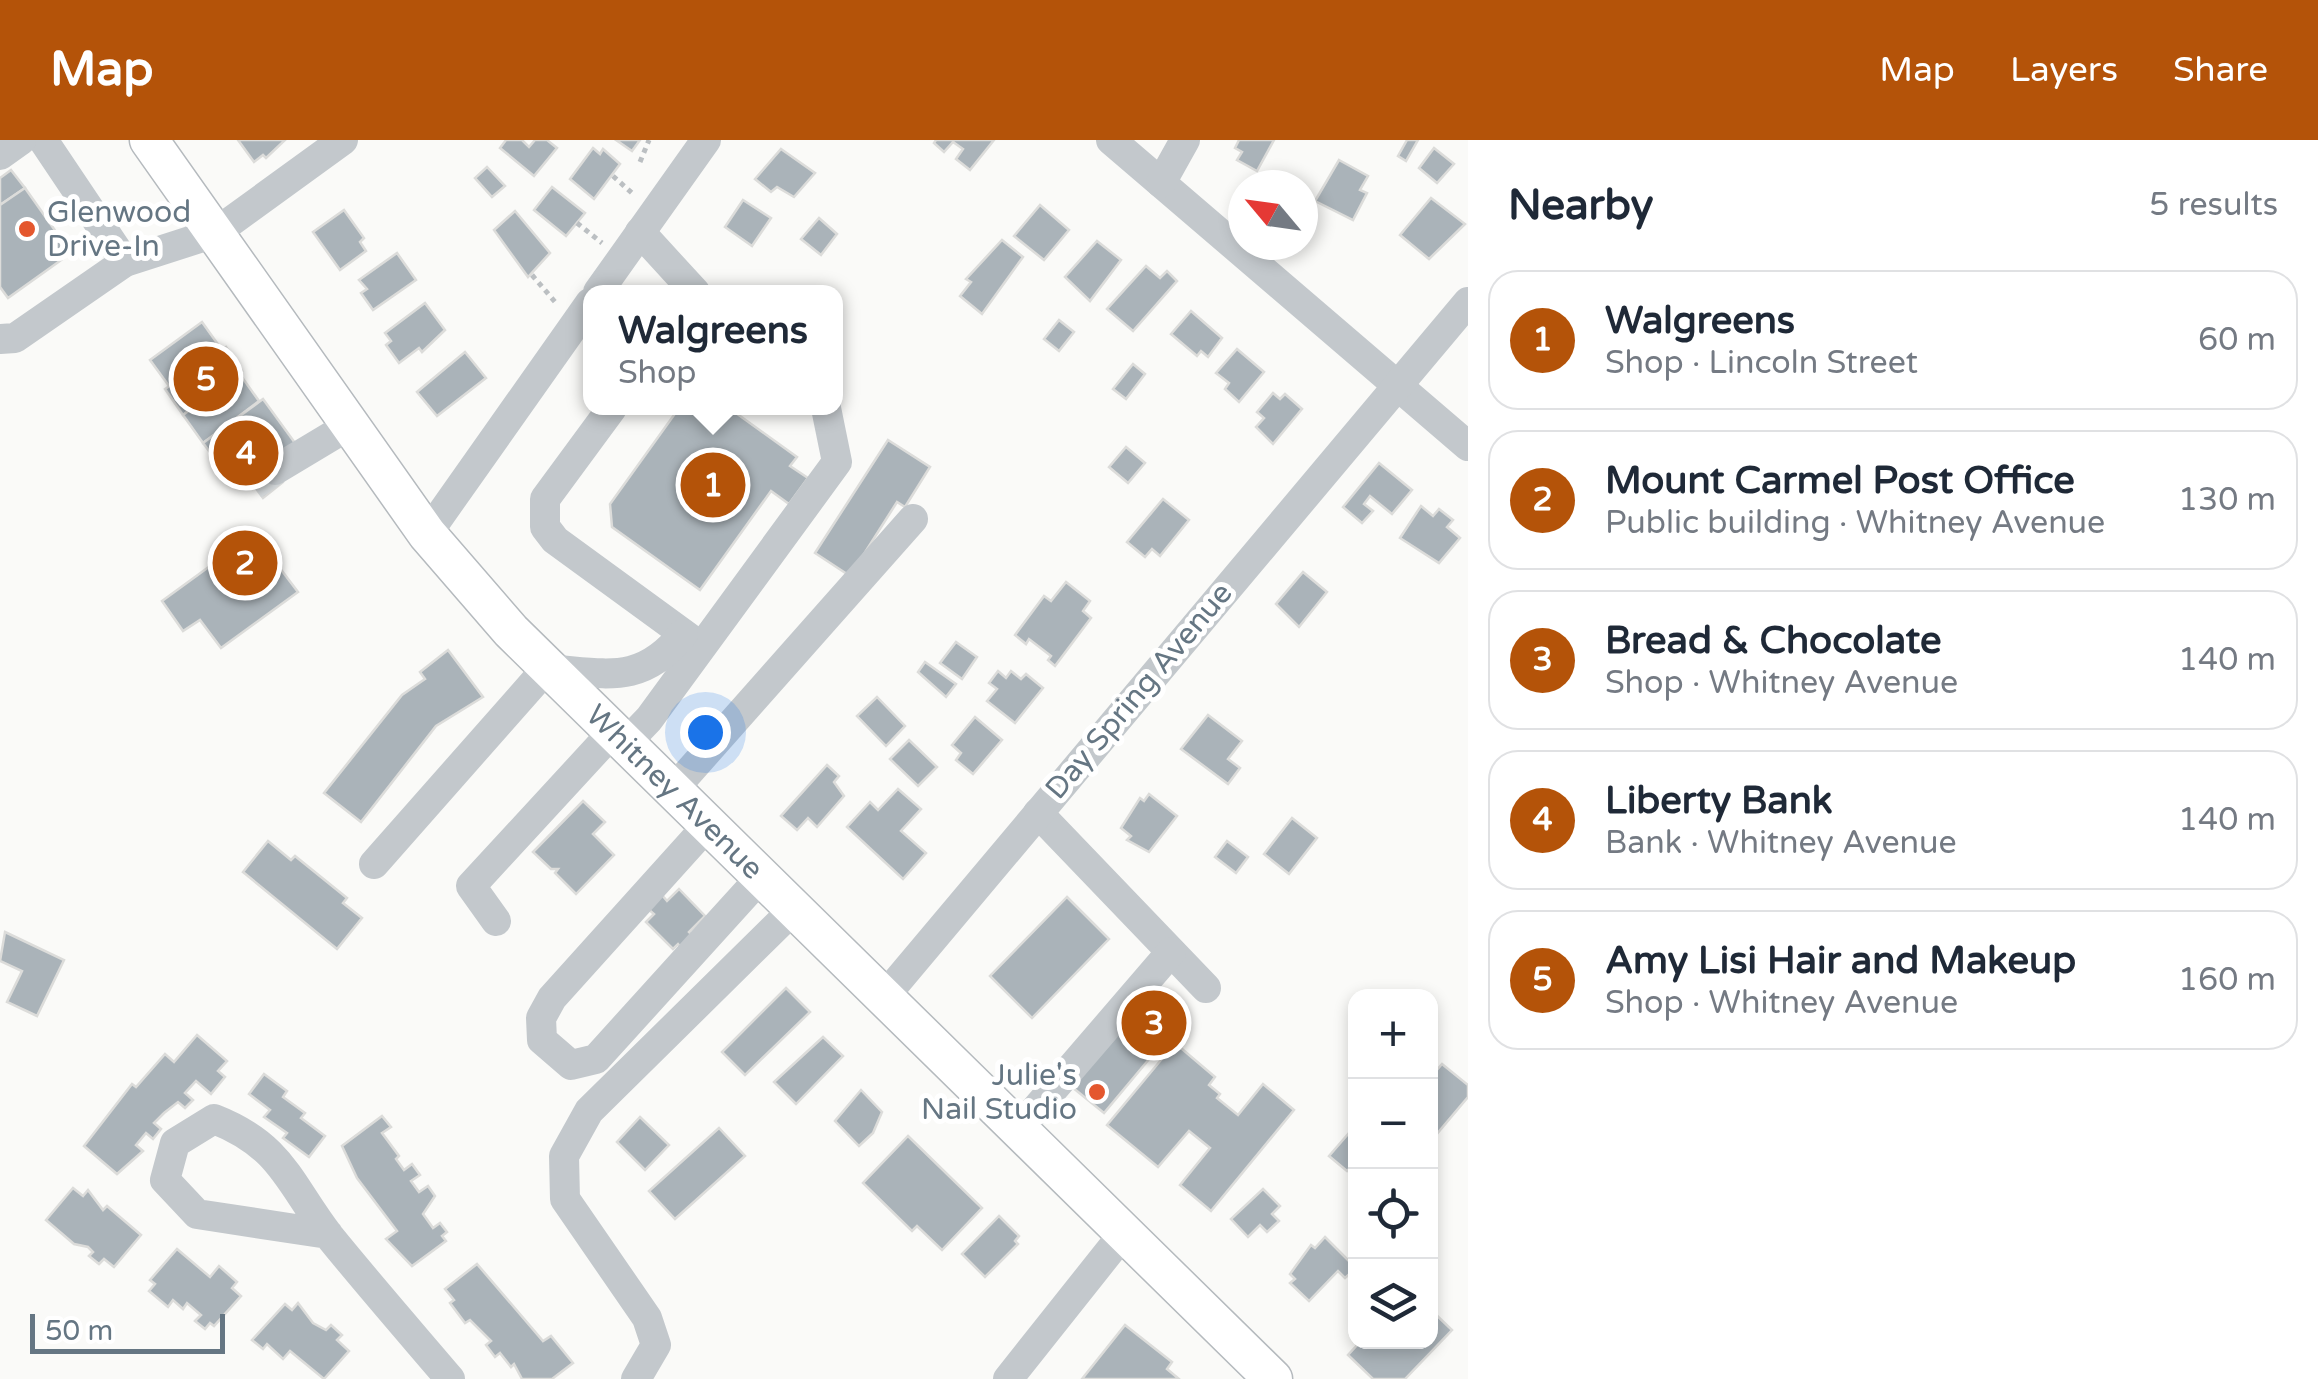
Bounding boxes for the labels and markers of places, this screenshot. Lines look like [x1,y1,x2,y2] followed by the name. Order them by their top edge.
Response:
[47,194,191,265] place label: Glenwood Drive-In
[16,218,38,240] marker: Glenwood Drive-In
[174,342,238,416] pin: 5
[214,416,278,490] pin: 4
[680,448,746,522] pin: 1
[212,526,278,600] pin: 2
[1122,986,1186,1060] pin: 3
[921,1057,1077,1128] place label: Julie's Nail Studio
[1086,1081,1108,1103] marker: Julie's Nail Studio

